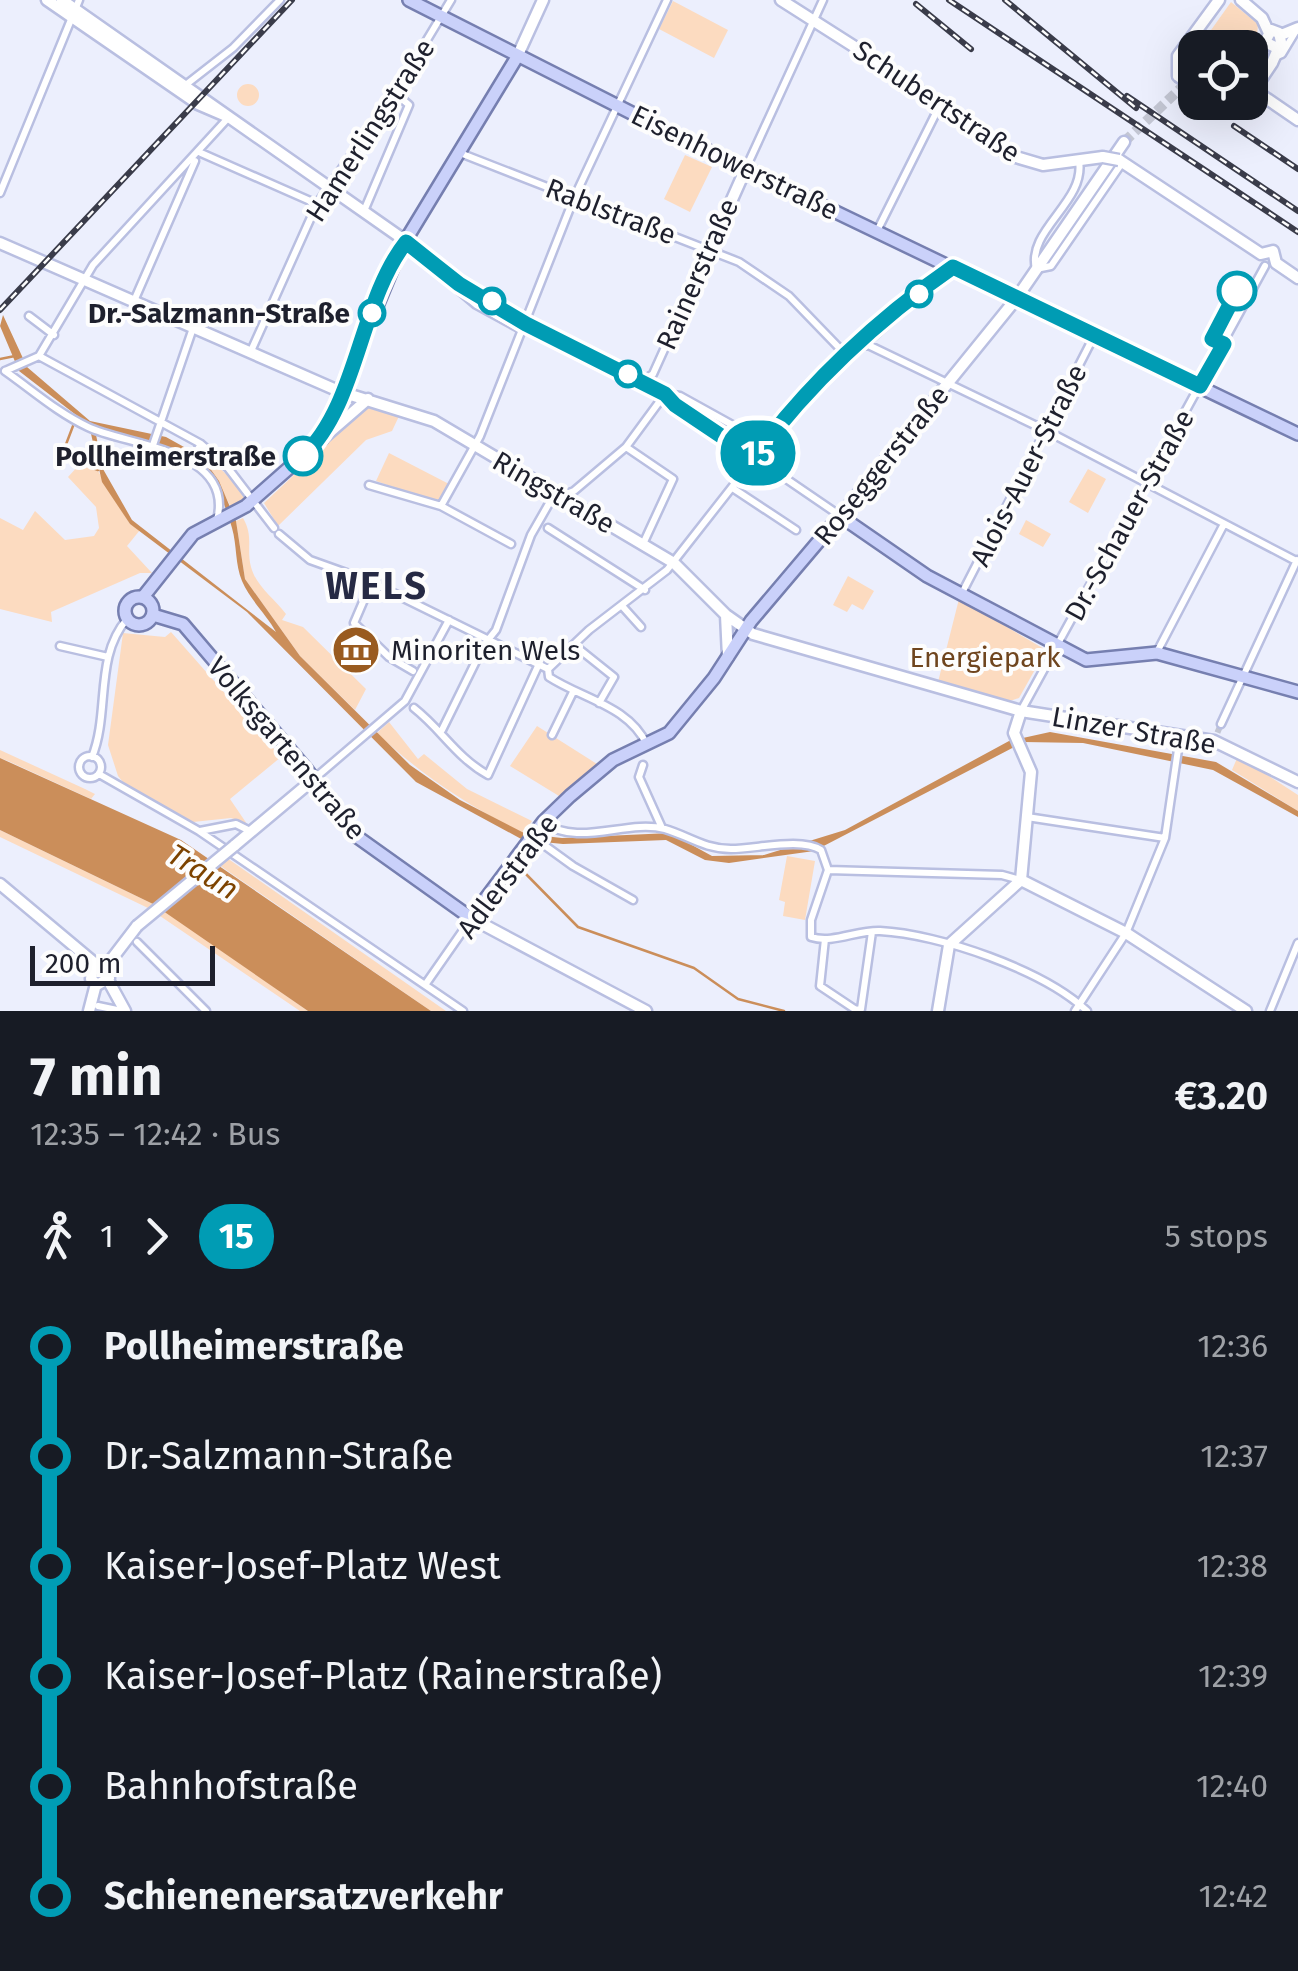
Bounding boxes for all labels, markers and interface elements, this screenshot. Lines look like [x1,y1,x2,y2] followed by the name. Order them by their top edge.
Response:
[1178,30,1268,120] map controls
[1178,30,1268,120] button: locate
[299,33,442,228] street label: Hamerlingstraße
[847,33,1026,169] street label: Schubertstraße
[626,98,844,227] street label: Eisenhowerstraße
[541,172,681,251] street label: Rablstraße
[649,194,745,355] street label: Rainerstraße
[1218,272,1256,310] unlabelled marker
[906,281,932,307] unlabelled marker
[479,288,505,314] unlabelled marker
[88,297,350,330] place label: Dr.-Salzmann-Straße
[359,300,385,326] marker: Dr.-Salzmann-Straße
[963,359,1094,572] street label: Alois-Auer-Straße
[615,361,641,387] unlabelled marker
[807,379,956,552] street label: Roseggerstraße
[1058,404,1201,627] street label: Dr.-Schauer-Straße
[713,420,803,486] line badge: 15
[740,432,776,474] text: 15
[284,437,322,475] marker: Pollheimerstraße
[55,440,276,473] place label: Pollheimerstraße
[487,444,621,541] street label: Ringstraße
[326,563,428,609] district label: WELS
[330,624,382,676] museum icon: Minoriten Wels
[391,634,580,667] place label: Minoriten Wels
[909,641,1061,674] park label: Energiepark
[201,650,373,846] street label: Volksgartenstraße
[1049,700,1219,761] street label: Linzer Straße
[450,808,565,945] street label: Adlerstraße
[161,836,245,908] water label: Traun
[30,941,215,986] scale bar
[45,947,122,980] text: 200 m
[30,1044,163,1110] text: 7 min
[1175,1073,1268,1119] text: €3.20
[30,1115,280,1153] text: 12:35 – 12:42 · Bus
[30,1209,85,1264] icon: walk
[129,1209,184,1264] icon: forward
[219,1215,254,1257] text: 15
[100,1217,114,1255] text: 1
[1165,1217,1268,1255] text: 5 stops
[104,1323,404,1369] text: Pollheimerstraße
[1197,1327,1268,1365] text: 12:36
[104,1433,454,1479] text: Dr.-Salzmann-Straße
[1200,1437,1268,1475] text: 12:37
[104,1543,501,1589] text: Kaiser-Josef-Platz West
[1197,1547,1268,1585] text: 12:38
[104,1653,662,1699] text: Kaiser-Josef-Platz (Rainerstraße)
[1198,1657,1268,1695] text: 12:39
[104,1763,358,1809] text: Bahnhofstraße
[1196,1767,1268,1805] text: 12:40
[104,1873,503,1919] text: Schienenersatzverkehr
[1199,1877,1268,1915] text: 12:42

